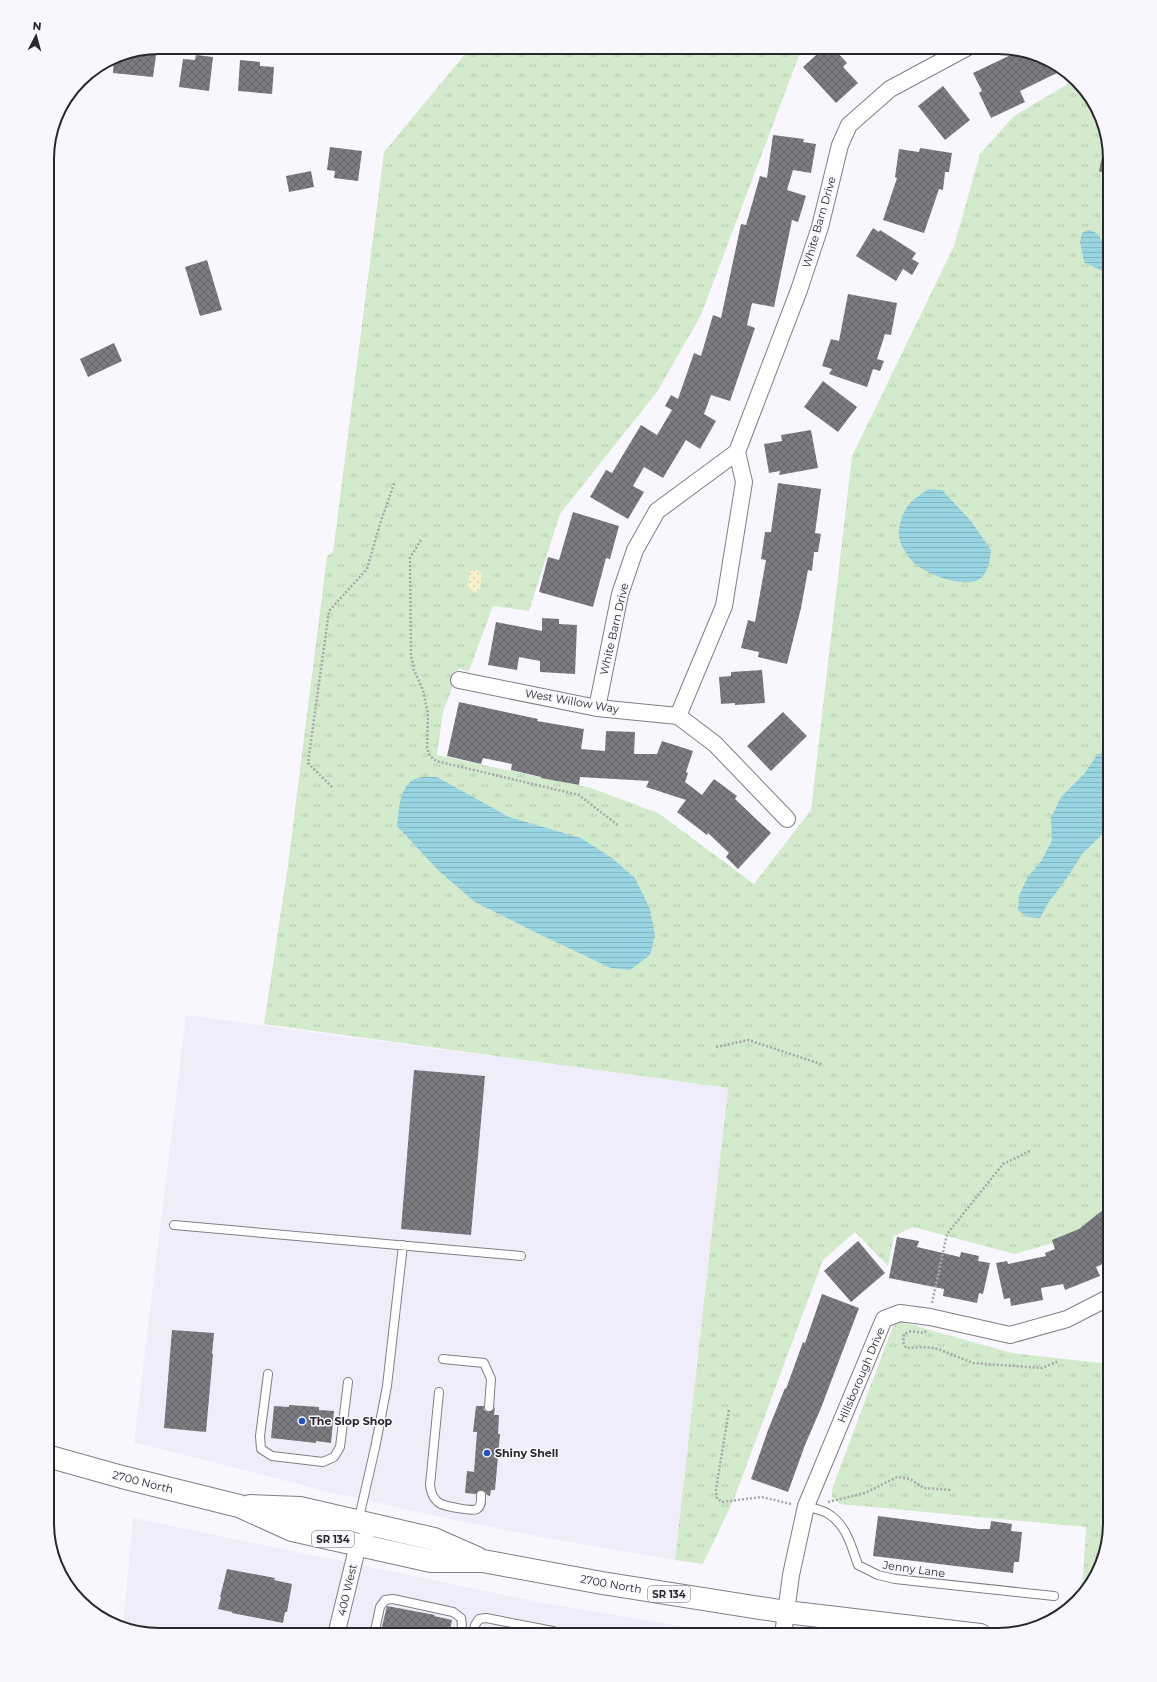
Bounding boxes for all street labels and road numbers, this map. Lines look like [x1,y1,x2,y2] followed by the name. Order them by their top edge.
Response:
[799,174,839,269] street label: White Barn Drive
[597,581,632,677] street label: White Barn Drive
[524,686,620,716] street label: West Willow Way
[834,1325,888,1425] street label: Hillsborough Drive
[111,1468,175,1496] street label: 2700 North
[312,1531,354,1547] road number: SR 134
[881,1558,946,1580] street label: Jenny Lane
[334,1562,360,1617] street label: 400 West
[579,1572,643,1596] street label: 2700 North
[648,1586,690,1602] road number: SR 134

